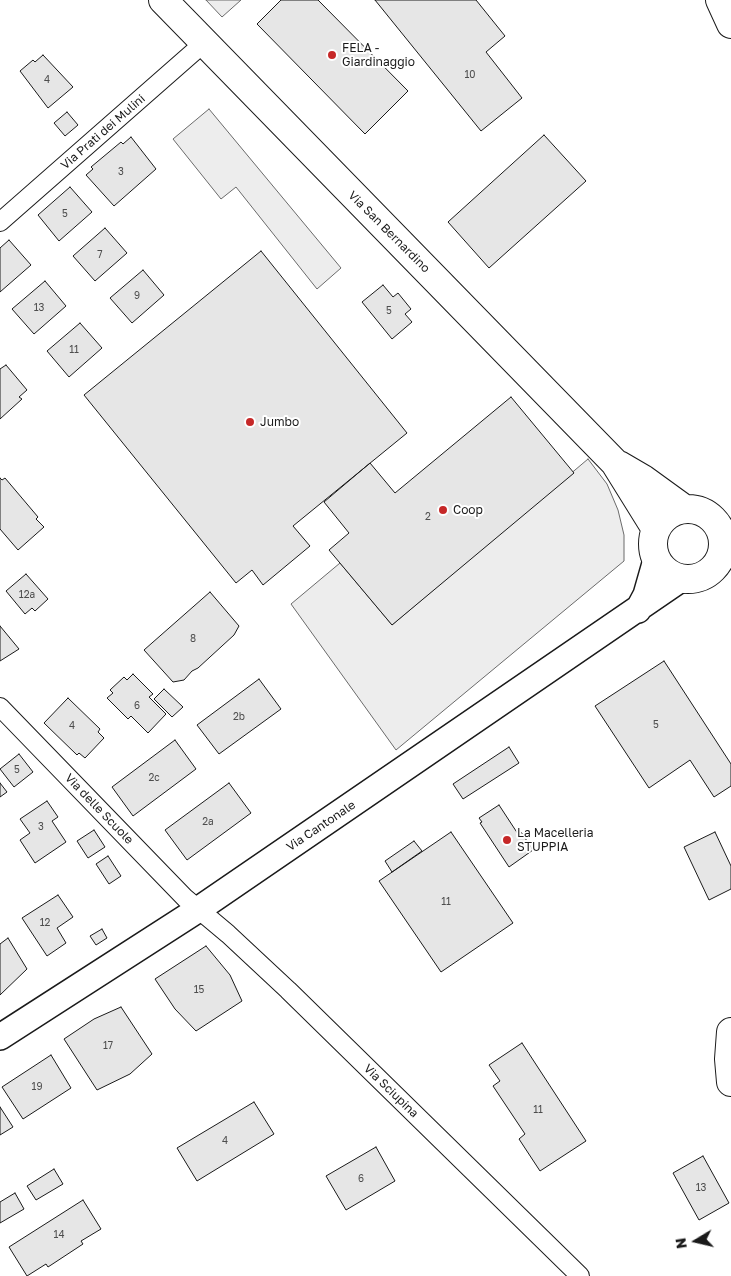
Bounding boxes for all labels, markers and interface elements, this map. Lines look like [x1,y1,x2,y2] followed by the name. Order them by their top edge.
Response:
[342,41,415,69] place label: FELA - Giardinaggio
[326,49,338,61] marker: FELA - Giardinaggio
[464,69,476,81] house number: 10
[44,74,50,86] house number: 4
[58,91,148,173] street label: Via Prati dei Mulini
[118,166,124,178] house number: 3
[345,188,433,276] street label: Via San Bernardino
[62,208,68,220] house number: 5
[97,249,103,261] house number: 7
[134,290,140,302] house number: 9
[34,302,44,314] house number: 13
[386,305,392,317] house number: 5
[69,344,79,356] house number: 11
[260,415,299,429] place label: Jumbo
[244,416,256,428] marker: Jumbo
[453,503,483,517] place label: Coop
[437,504,449,516] marker: Coop
[425,511,431,523] house number: 2
[19,589,35,601] house number: 12a
[190,633,196,645] house number: 8
[134,700,140,712] house number: 6
[233,711,245,723] house number: 2b
[653,719,659,731] house number: 5
[69,720,75,732] house number: 4
[14,764,20,776] house number: 5
[62,771,136,847] street label: Via delle Scuole
[148,772,160,784] house number: 2c
[284,798,358,854] street label: Via Cantonale
[202,816,214,828] house number: 2a
[38,821,44,833] house number: 3
[517,826,594,854] place label: La Macelleria STUPPIA
[501,834,513,846] marker: La Macelleria STUPPIA
[441,896,451,908] house number: 11
[40,917,50,929] house number: 12
[194,984,204,996] house number: 15
[103,1040,113,1052] house number: 17
[361,1061,421,1121] street label: Via Sciupina
[32,1081,42,1093] house number: 19
[533,1104,543,1116] house number: 11
[222,1135,228,1147] house number: 4
[358,1173,364,1185] house number: 6
[696,1182,706,1194] house number: 13
[671,1216,721,1266] north arrow
[54,1229,64,1241] house number: 14
[671,1237,690,1250] text: N

